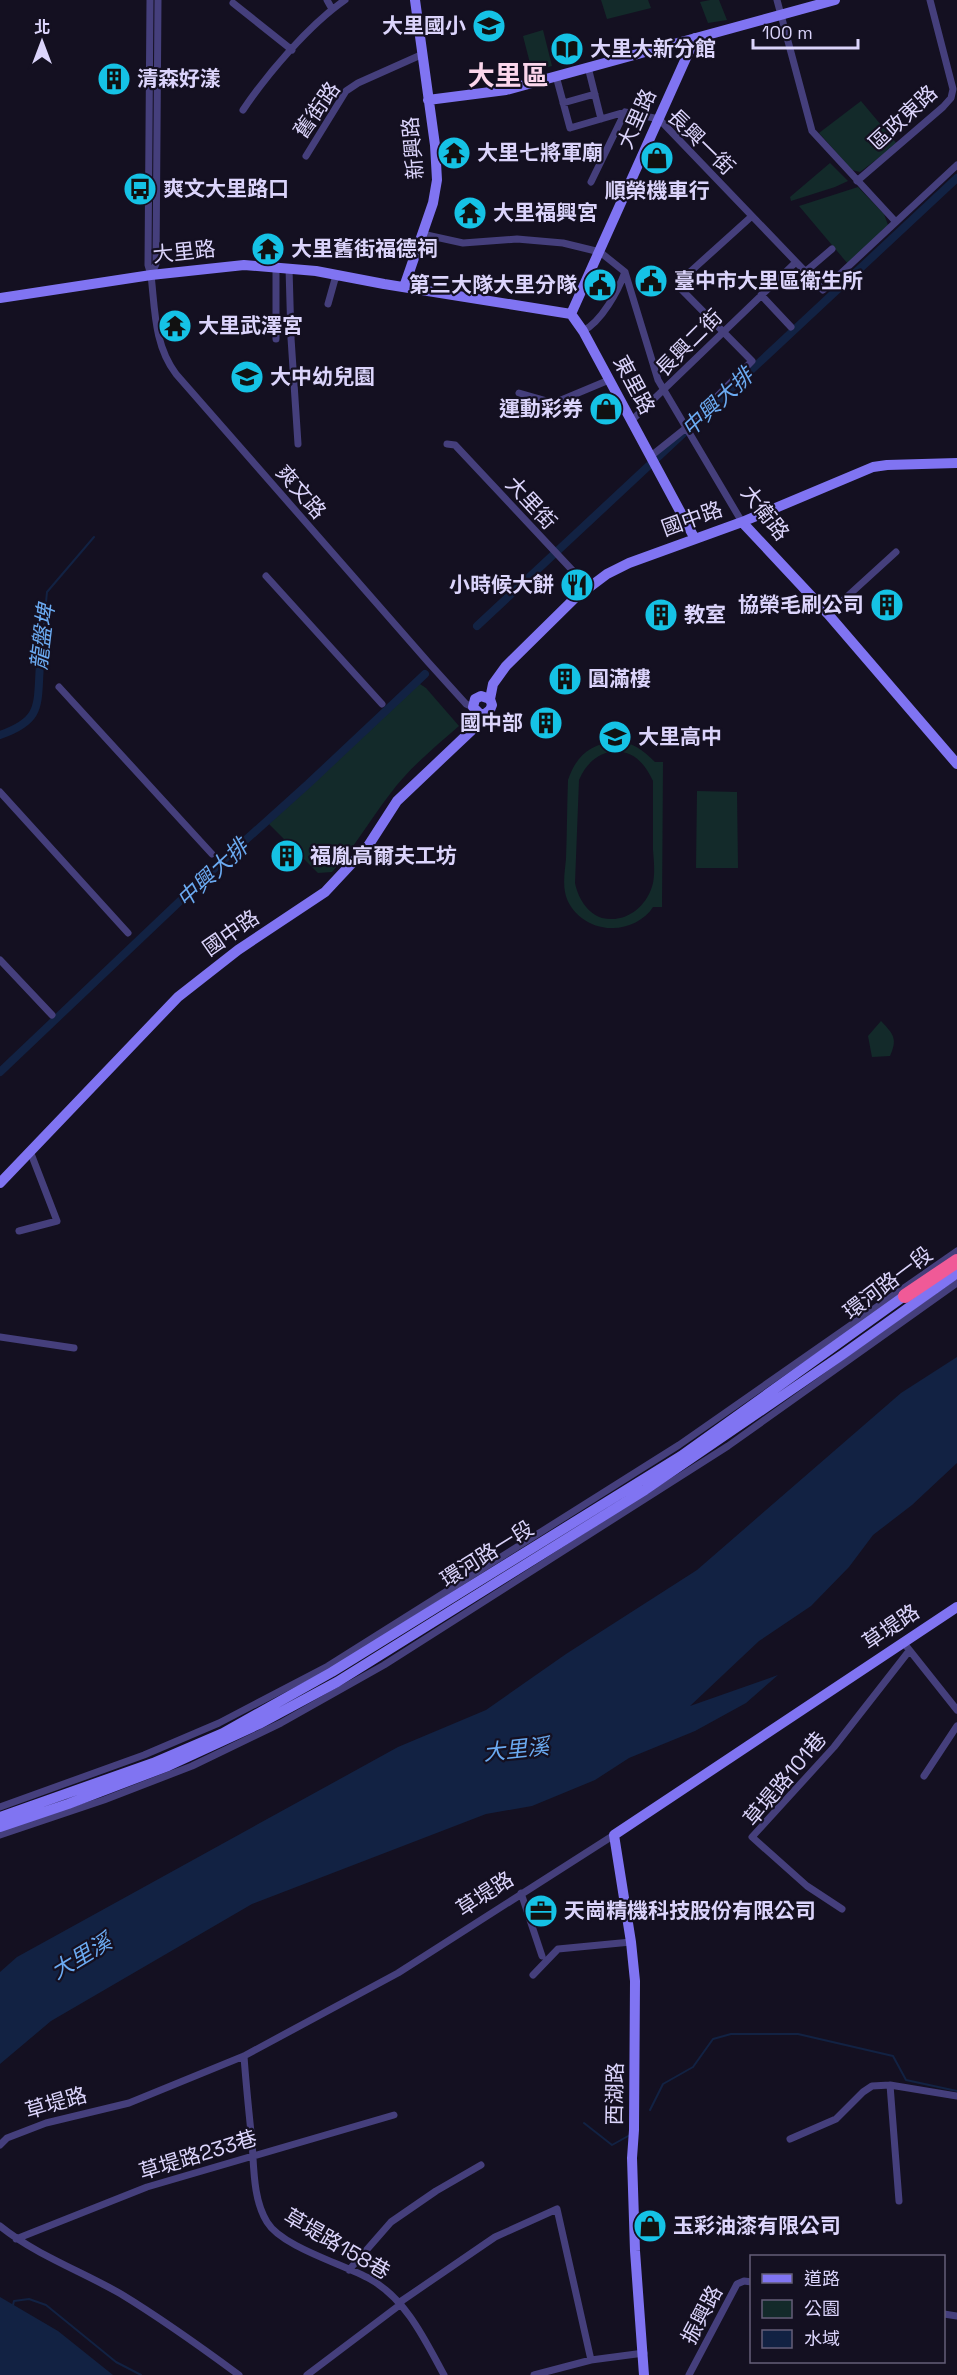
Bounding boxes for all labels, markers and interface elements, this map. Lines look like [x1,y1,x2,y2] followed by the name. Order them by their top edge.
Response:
[471,8,507,44] school or university icon: 大里國小
[12,12,72,72] north arrow
[382,12,466,39] place label: 大里國小
[753,12,858,50] scale bar
[34,17,50,38] text: 北
[762,21,813,44] text: 100 m
[549,31,585,67] library icon: 大里大新分館
[590,35,716,62] place label: 大里大新分館
[468,58,549,93] district label: 大里區
[96,61,132,97] building icon: 清森好漾
[137,65,221,92] place label: 清森好漾
[287,76,346,143] street label: 舊街路
[863,79,943,156] street label: 區政東路
[611,85,662,153] street label: 大里路
[662,103,741,181] street label: 長興一街
[396,115,429,181] street label: 新興路
[436,135,472,171] temple icon: 大里七將軍廟
[477,139,603,166] place label: 大里七將軍廟
[639,140,675,176] shop icon: 順榮機車行
[122,171,158,207] bus stop icon: 爽文大里路口
[163,175,289,202] place label: 爽文大里路口
[605,177,710,204] place label: 順榮機車行
[452,195,488,231] temple icon: 大里福興宮
[493,199,598,226] place label: 大里福興宮
[250,231,286,267] temple icon: 大里舊街福德祠
[151,235,217,268] street label: 大里路
[291,235,438,262] place label: 大里舊街福德祠
[633,263,669,299] public building icon: 臺中市大里區衛生所
[582,267,618,303] public building icon: 第三大隊大里分隊
[674,267,863,294] place label: 臺中市大里區衛生所
[409,271,578,298] place label: 第三大隊大里分隊
[649,303,728,382] street label: 長興二街
[157,308,193,344] temple icon: 大里武澤宮
[198,312,303,339] place label: 大里武澤宮
[608,351,661,419] street label: 東里路
[229,359,265,395] school or university icon: 大中幼兒園
[675,360,761,442] water label: 中興大排
[270,363,375,390] place label: 大中幼兒園
[588,391,624,427] shop icon: 運動彩券
[499,395,583,422] place label: 運動彩券
[271,459,332,524] street label: 爽文路
[500,470,563,535] street label: 大里街
[735,480,795,546] street label: 大衛路
[658,495,726,542] street label: 國中路
[559,567,595,603] restaurant icon: 小時候大餅
[449,571,554,598] place label: 小時候大餅
[869,587,905,623] building icon: 協榮毛刷公司
[738,591,864,618] place label: 協榮毛刷公司
[643,597,679,633] building icon: 教室
[24,600,60,671] water label: 龍盤埤
[684,601,726,628] place label: 教室
[547,661,583,697] building icon: 圓滿樓
[588,665,651,692] place label: 圓滿樓
[528,705,564,741] building icon: 國中部
[460,709,523,736] place label: 國中部
[597,719,633,755] school or university icon: 大里高中
[638,723,722,750] place label: 大里高中
[170,831,256,913] water label: 中興大排
[269,838,305,874] building icon: 福胤高爾夫工坊
[310,842,457,869] place label: 福胤高爾夫工坊
[197,903,264,962] street label: 國中路
[838,1240,938,1325] street label: 環河路一段
[435,1514,538,1593] street label: 環河路一段
[857,1598,924,1655] street label: 草堤路
[737,1726,832,1831] street label: 草堤路101巷
[482,1731,553,1766] water label: 大里溪
[451,1865,518,1922] street label: 草堤路
[523,1893,559,1929] office icon: 天崗精機科技股份有限公司
[564,1897,816,1924] place label: 天崗精機科技股份有限公司
[45,1925,119,1985] water label: 大里溪
[600,2062,629,2126] street label: 西湖路
[22,2081,90,2124] street label: 草堤路
[136,2124,260,2185] street label: 草堤路233巷
[279,2202,395,2285] street label: 草堤路158巷
[632,2208,668,2244] shop icon: 玉彩油漆有限公司
[673,2212,841,2239] place label: 玉彩油漆有限公司
[750,2255,945,2363] legend
[804,2267,840,2290] text: 道路
[675,2281,728,2349] street label: 振興路
[804,2297,840,2320] text: 公園
[804,2327,840,2350] text: 水域

